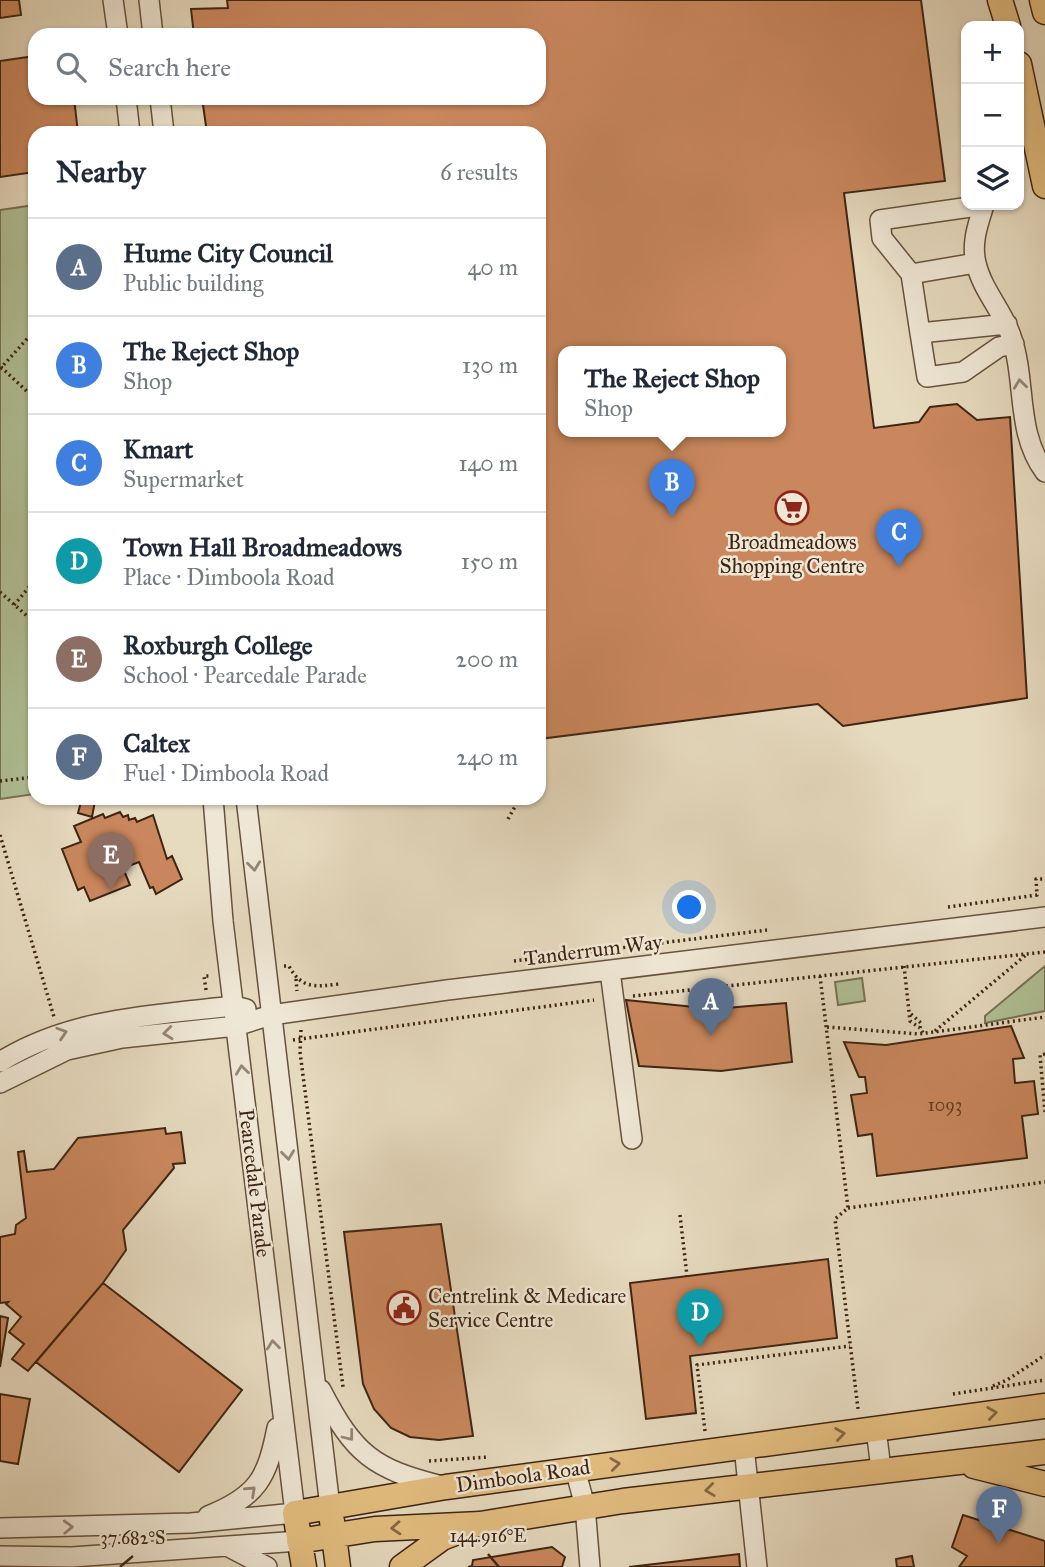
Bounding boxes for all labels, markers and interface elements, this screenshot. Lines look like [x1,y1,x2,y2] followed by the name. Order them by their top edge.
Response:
[961,21,1024,210] map controls
[961,21,1024,84] button: +
[28,28,546,105] search box
[52,48,90,86] icon: search
[108,51,231,83] text: Search here
[961,84,1024,147] button: −
[961,147,1024,210] button: layers
[56,154,146,190] text: Nearby
[440,158,518,186] text: 6 results
[123,237,333,269] text: Hume City Council
[71,253,87,281] text: A
[468,253,518,281] text: 40 m
[123,269,263,297] text: Public building
[123,335,299,367] text: The Reject Shop
[558,346,786,437] popup
[71,351,87,379] text: B
[462,351,518,379] text: 130 m
[584,362,760,394] text: The Reject Shop
[123,367,172,395] text: Shop
[1013,378,1028,389] one-way arrow
[584,394,633,422] text: Shop
[123,433,193,465] text: Kmart
[71,449,87,477] text: C
[458,449,518,477] text: 140 m
[649,459,695,517] pin: B
[123,465,244,493] text: Supermarket
[773,489,811,527] supermarket icon: Broadmeadows Shopping Centre
[876,509,922,567] pin: C
[719,529,865,579] place label: Broadmeadows Shopping Centre
[123,531,402,563] text: Town Hall Broadmeadows
[70,547,88,575] text: D
[461,547,518,575] text: 150 m
[123,563,335,591] text: Place · Dimboola Road
[123,629,313,661] text: Roxburgh College
[71,645,87,673] text: E
[456,645,518,673] text: 200 m
[123,661,367,689] text: School · Pearcedale Parade
[123,727,190,759] text: Caltex
[71,743,87,771] text: F
[456,743,518,771] text: 240 m
[123,759,329,787] text: Fuel · Dimboola Road
[88,832,134,890] pin: E
[246,860,261,872] one-way arrow
[672,890,706,924] your location
[522,928,665,971] street label: Tanderrum Way
[688,978,734,1036] pin: A
[163,1025,174,1040] one-way arrow
[55,1027,67,1041] one-way arrow
[234,1064,249,1076] one-way arrow
[928,1094,962,1116] house number: 1093
[233,1107,277,1259] street label: Pearcedale Parade
[280,1149,295,1161] one-way arrow
[428,1283,627,1333] place label: Centrelink & Medicare Service Centre
[385,1289,423,1327] public building icon: Centrelink & Medicare Service Centre
[677,1289,723,1347] pin: D
[266,1339,281,1351] one-way arrow
[986,1406,998,1421] one-way arrow
[835,1427,846,1442] one-way arrow
[340,1428,353,1441] one-way arrow
[454,1454,592,1498] street label: Dimboola Road
[609,1457,621,1472] one-way arrow
[704,1482,716,1497] one-way arrow
[976,1486,1022,1544] pin: F
[243,1487,256,1500] one-way arrow
[63,1520,74,1535] one-way arrow
[390,1520,401,1535] one-way arrow
[450,1525,526,1547] text: 144.916°E
[101,1527,165,1549] text: 37.682°S

